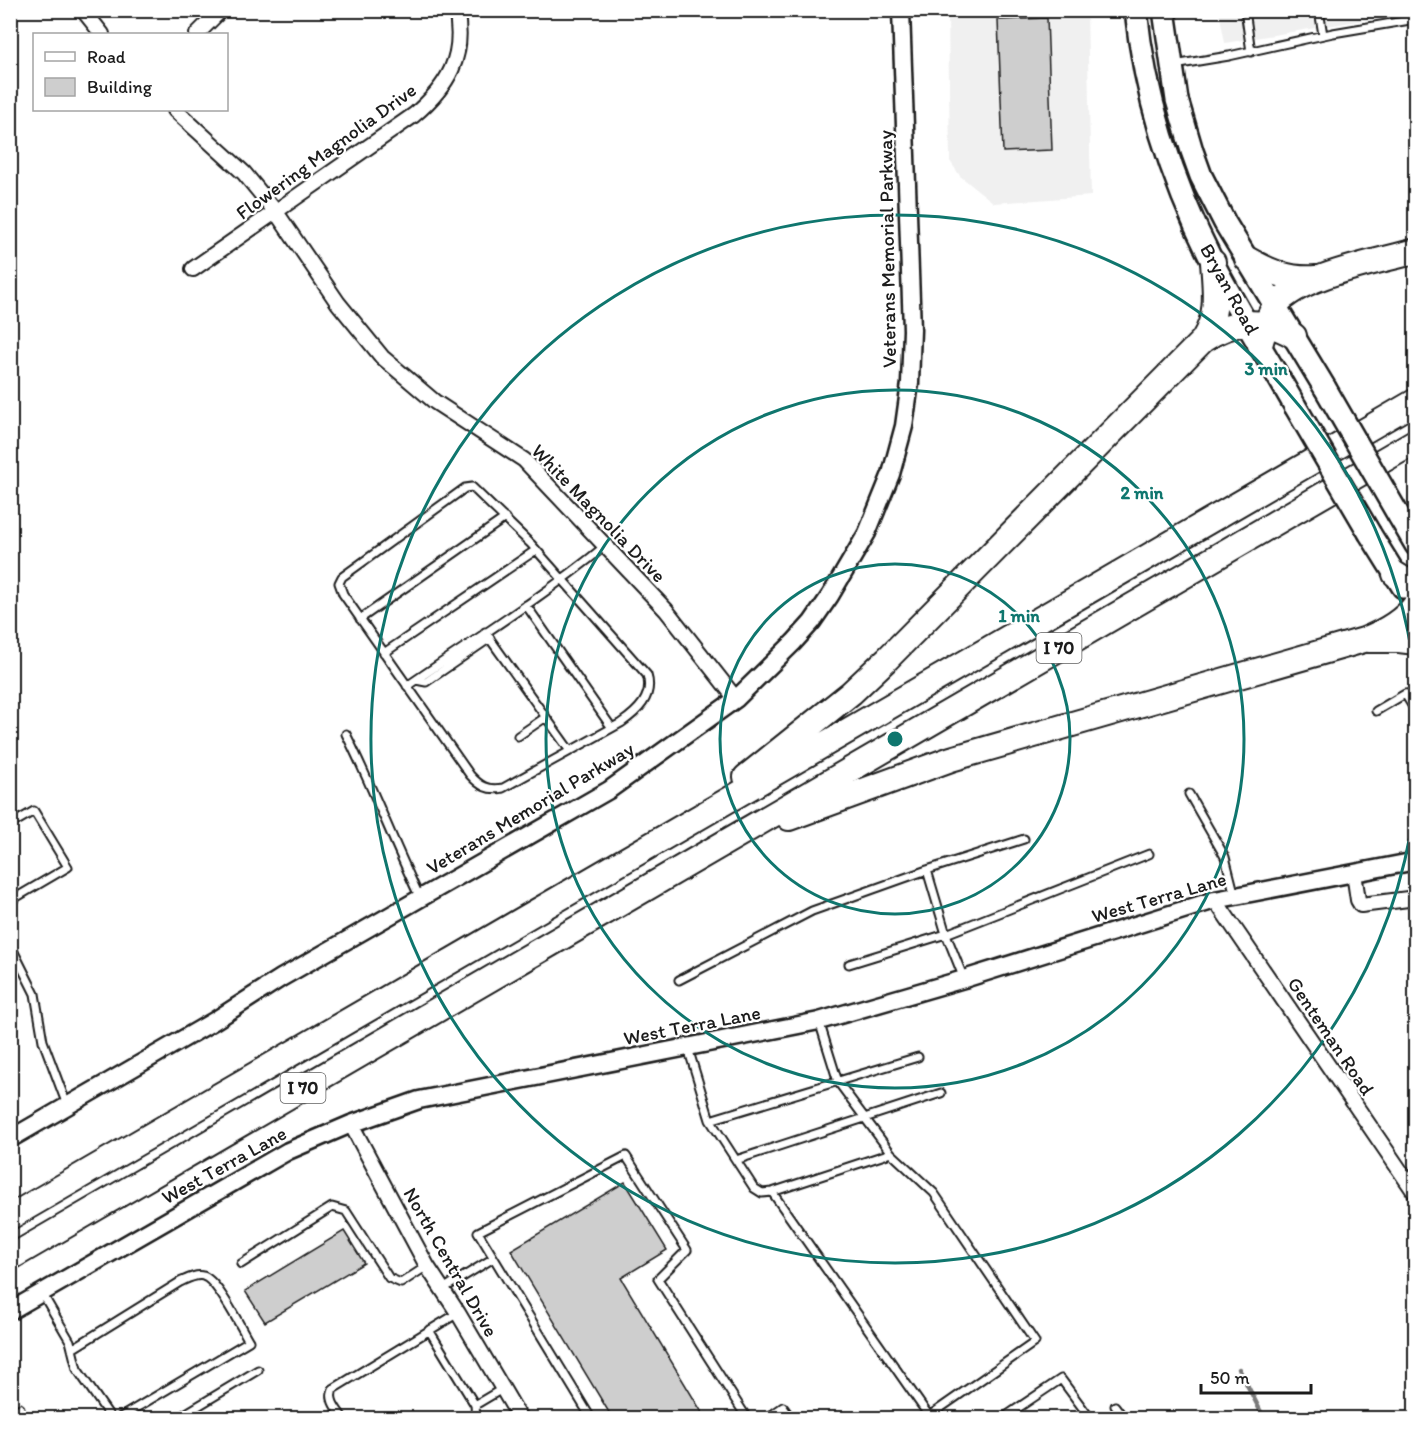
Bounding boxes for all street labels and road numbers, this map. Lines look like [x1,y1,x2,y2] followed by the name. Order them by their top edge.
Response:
[231,78,421,224] street label: Flowering Magnolia Drive
[873,129,901,368] street label: Veterans Memorial Parkway
[1195,239,1265,339] street label: Bryan Road
[527,439,671,587] street label: White Magnolia Drive
[1036,633,1082,663] road number: I 70
[422,736,639,880] street label: Veterans Memorial Parkway
[1089,866,1229,928] street label: West Terra Lane
[1283,972,1380,1100] street label: Genteman Road
[621,1000,763,1050] street label: West Terra Lane
[280,1073,326,1103] road number: I 70
[157,1121,291,1209] street label: West Terra Lane
[398,1183,504,1341] street label: North Central Drive

